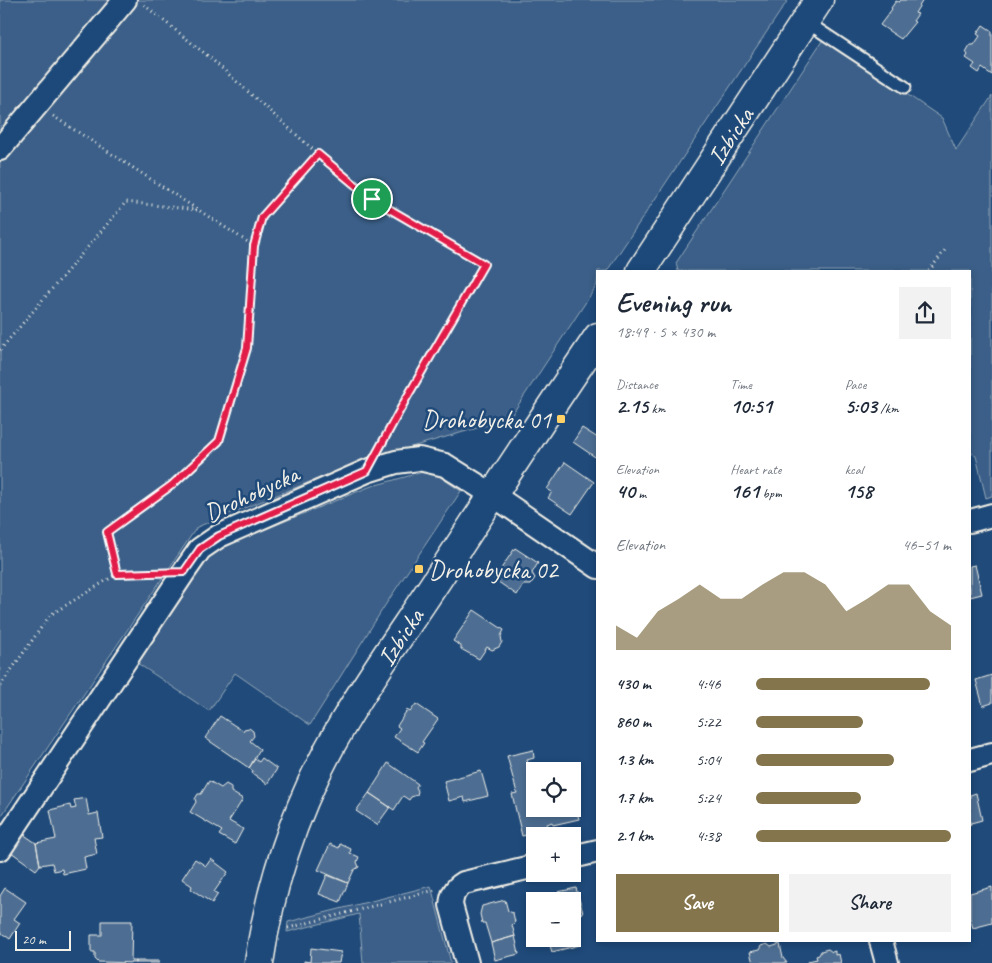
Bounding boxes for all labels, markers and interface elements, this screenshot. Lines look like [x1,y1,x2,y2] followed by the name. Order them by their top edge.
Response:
[700,100,762,171] street label: Izbicka
[351,178,393,220] pin
[358,185,386,213] icon: arrive
[616,285,731,320] text: Evening run
[899,287,951,339] button: share
[616,322,715,342] text: 18:49 · 5 × 430 m
[616,376,658,393] text: Distance
[730,376,752,393] text: Time
[845,376,866,393] text: Pace
[616,393,648,419] text: 2.15
[730,393,772,419] text: 10:51
[845,393,877,419] text: 5:03
[648,400,665,417] text: km
[877,400,899,417] text: /km
[422,404,553,436] place label: Drohobycka 01
[555,413,567,425] marker: Drohobycka 01
[199,457,306,530] street label: Drohobycka
[616,461,659,478] text: Elevation
[730,461,781,478] text: Heart rate
[845,461,863,478] text: kcal
[616,478,635,504] text: 40
[730,478,759,504] text: 161
[845,478,873,504] text: 158
[635,485,646,502] text: m
[759,485,782,502] text: bpm
[616,535,665,555] text: Elevation
[902,535,951,555] text: 46–51 m
[429,554,560,586] place label: Drohobycka 02
[413,563,425,575] marker: Drohobycka 02
[370,601,432,672] street label: Izbicka
[616,674,651,694] text: 430 m
[696,674,721,694] text: 4:46
[616,712,651,732] text: 860 m
[696,712,721,732] text: 5:22
[616,750,653,770] text: 1.3 km
[696,750,721,770] text: 5:04
[526,762,581,947] map controls
[526,762,581,817] button: locate
[616,788,653,808] text: 1.7 km
[696,788,721,808] text: 5:24
[616,826,653,846] text: 2.1 km
[696,826,721,846] text: 4:38
[526,827,581,882] button: +
[616,874,779,932] button: Save
[789,874,951,932] button: Share
[526,892,581,947] button: −
[15,928,71,951] scale bar
[22,931,46,948] text: 20 m

